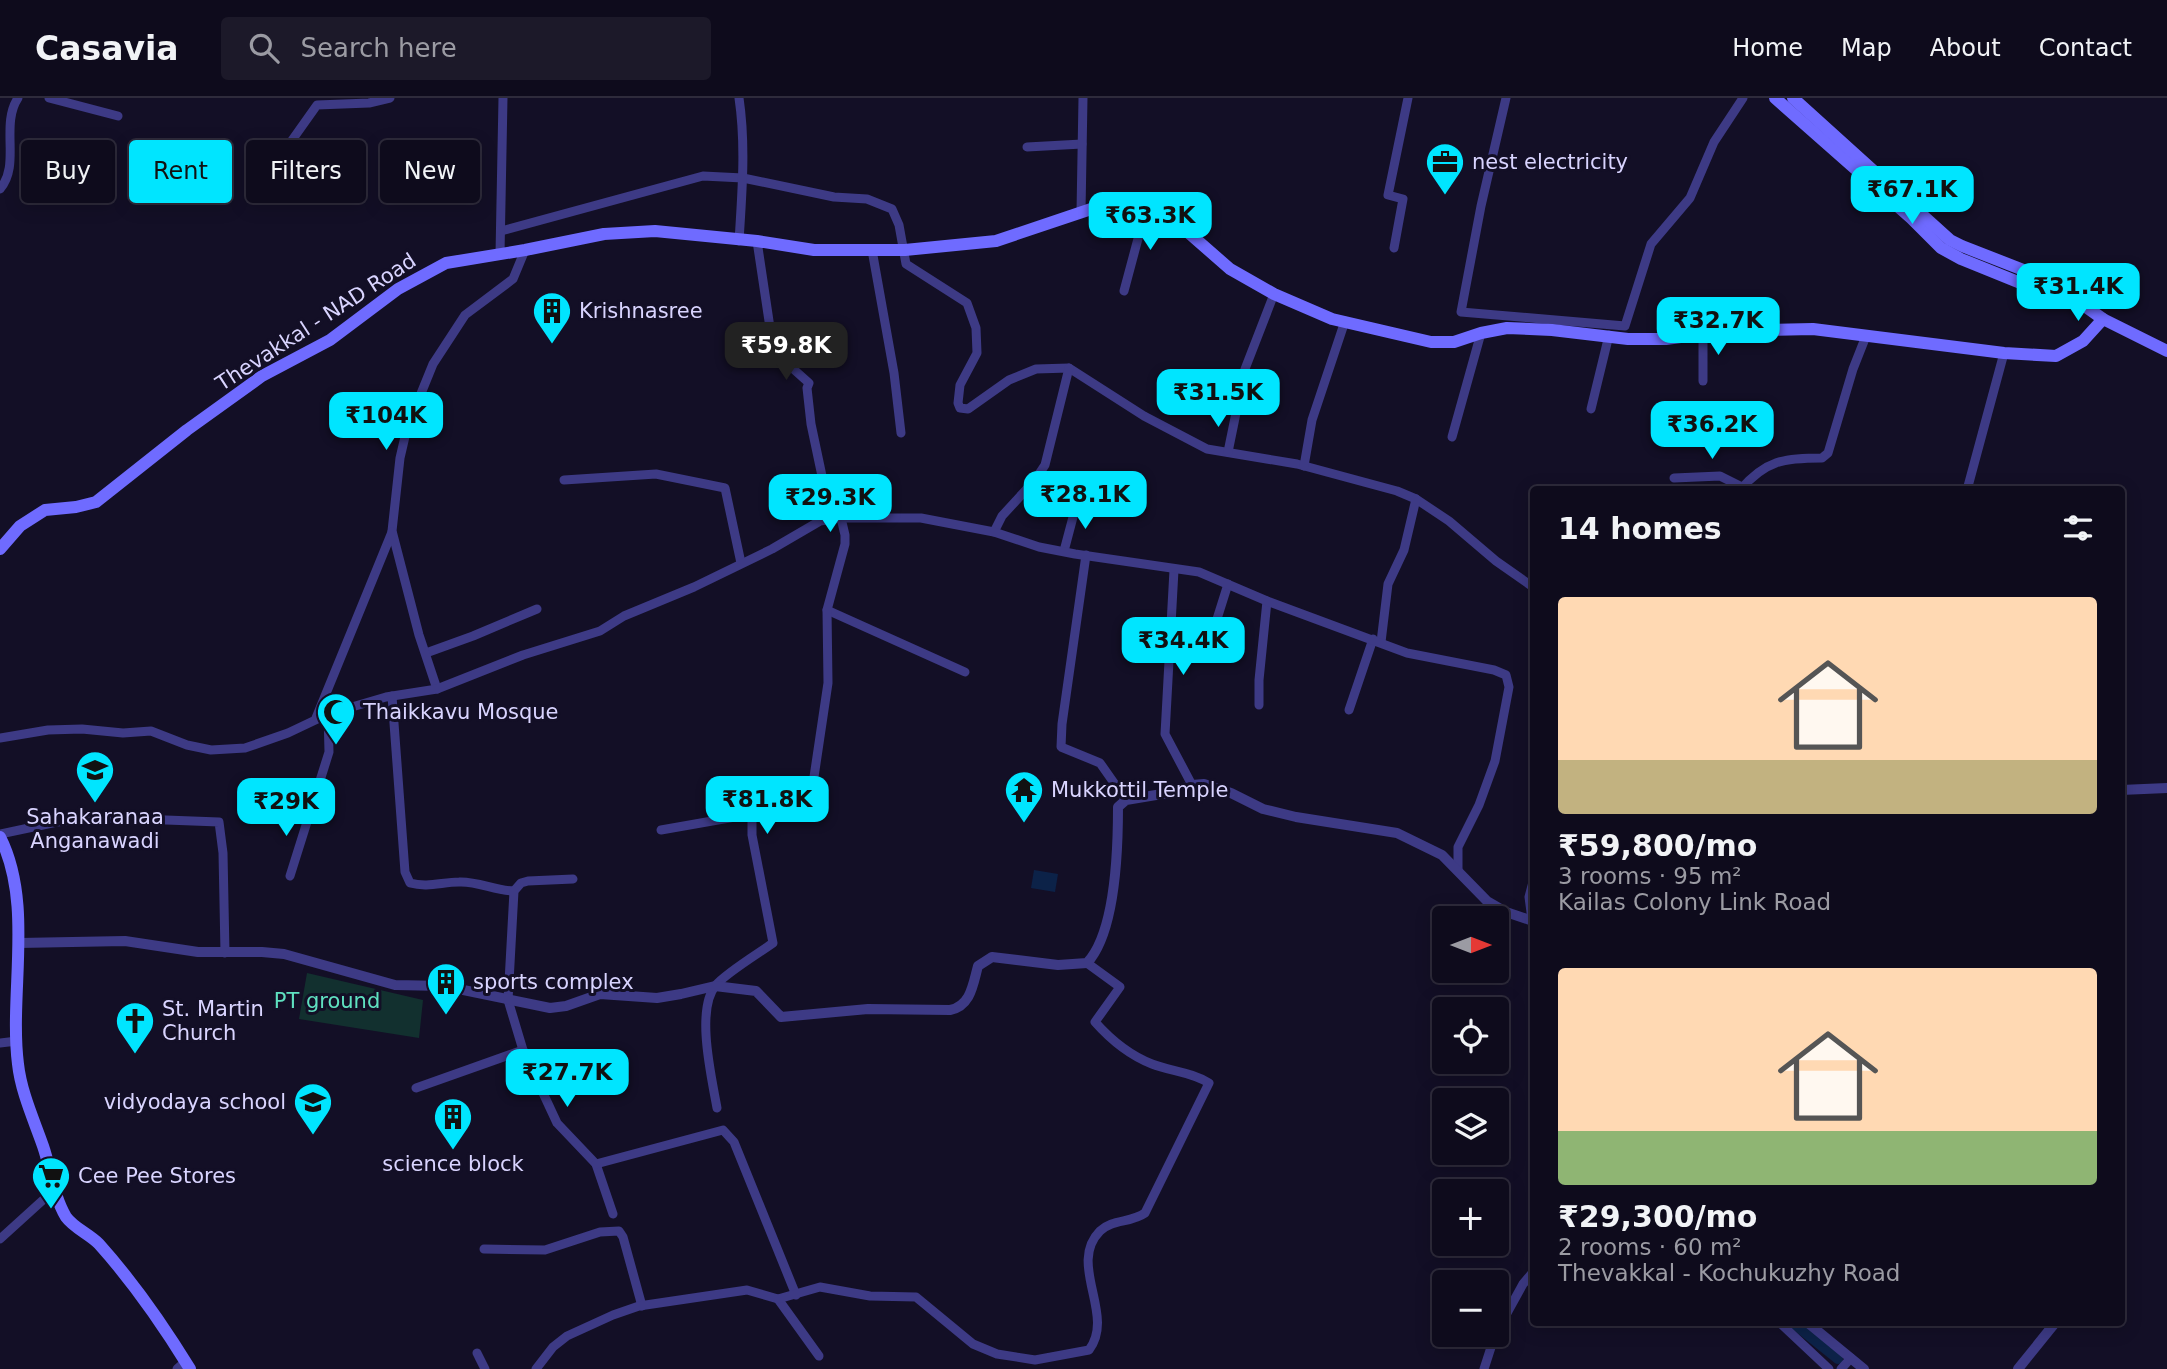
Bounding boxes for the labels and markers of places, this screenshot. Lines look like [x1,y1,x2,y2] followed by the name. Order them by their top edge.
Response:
[1424,141,1466,196] office icon: nest electricity
[1472,150,1628,174] place label: nest electricity
[1855,166,1969,226] pin: ₹67.1K
[1093,192,1207,252] pin: ₹63.3K
[2021,264,2135,323] pin: ₹31.4K
[531,290,573,345] building icon: Krishnasree
[1661,298,1775,357] pin: ₹32.7K
[579,299,703,323] place label: Krishnasree
[729,322,843,382] pin: ₹59.8K
[1161,370,1275,429] pin: ₹31.5K
[337,392,435,452] pin: ₹104K
[1655,402,1769,461] pin: ₹36.2K
[1028,472,1142,531] pin: ₹28.1K
[773,474,887,534] pin: ₹29.3K
[1126,618,1240,677] pin: ₹34.4K
[315,691,357,746] mosque icon: Thaikkavu Mosque
[362,700,559,724] place label: Thaikkavu Mosque
[74,749,116,804] school or university icon: Sahakaranaa Anganawadi
[1003,769,1045,824] temple icon: Mukkottil Temple
[710,776,824,836] pin: ₹81.8K
[245,778,327,838] pin: ₹29K
[1051,778,1228,802] place label: Mukkottil Temple
[26,805,164,853] place label: Sahakaranaa Anganawadi
[425,961,467,1016] building icon: sports complex
[473,970,634,994] place label: sports complex
[162,997,264,1045] place label: St. Martin Church
[114,1000,156,1055] church icon: St. Martin Church
[510,1049,624,1109] pin: ₹27.7K
[292,1081,334,1136] school or university icon: vidyodaya school
[104,1090,286,1114] place label: vidyodaya school
[432,1096,474,1151] building icon: science block
[382,1152,525,1176] place label: science block
[30,1155,72,1210] supermarket icon: Cee Pee Stores
[78,1164,236,1188] place label: Cee Pee Stores

